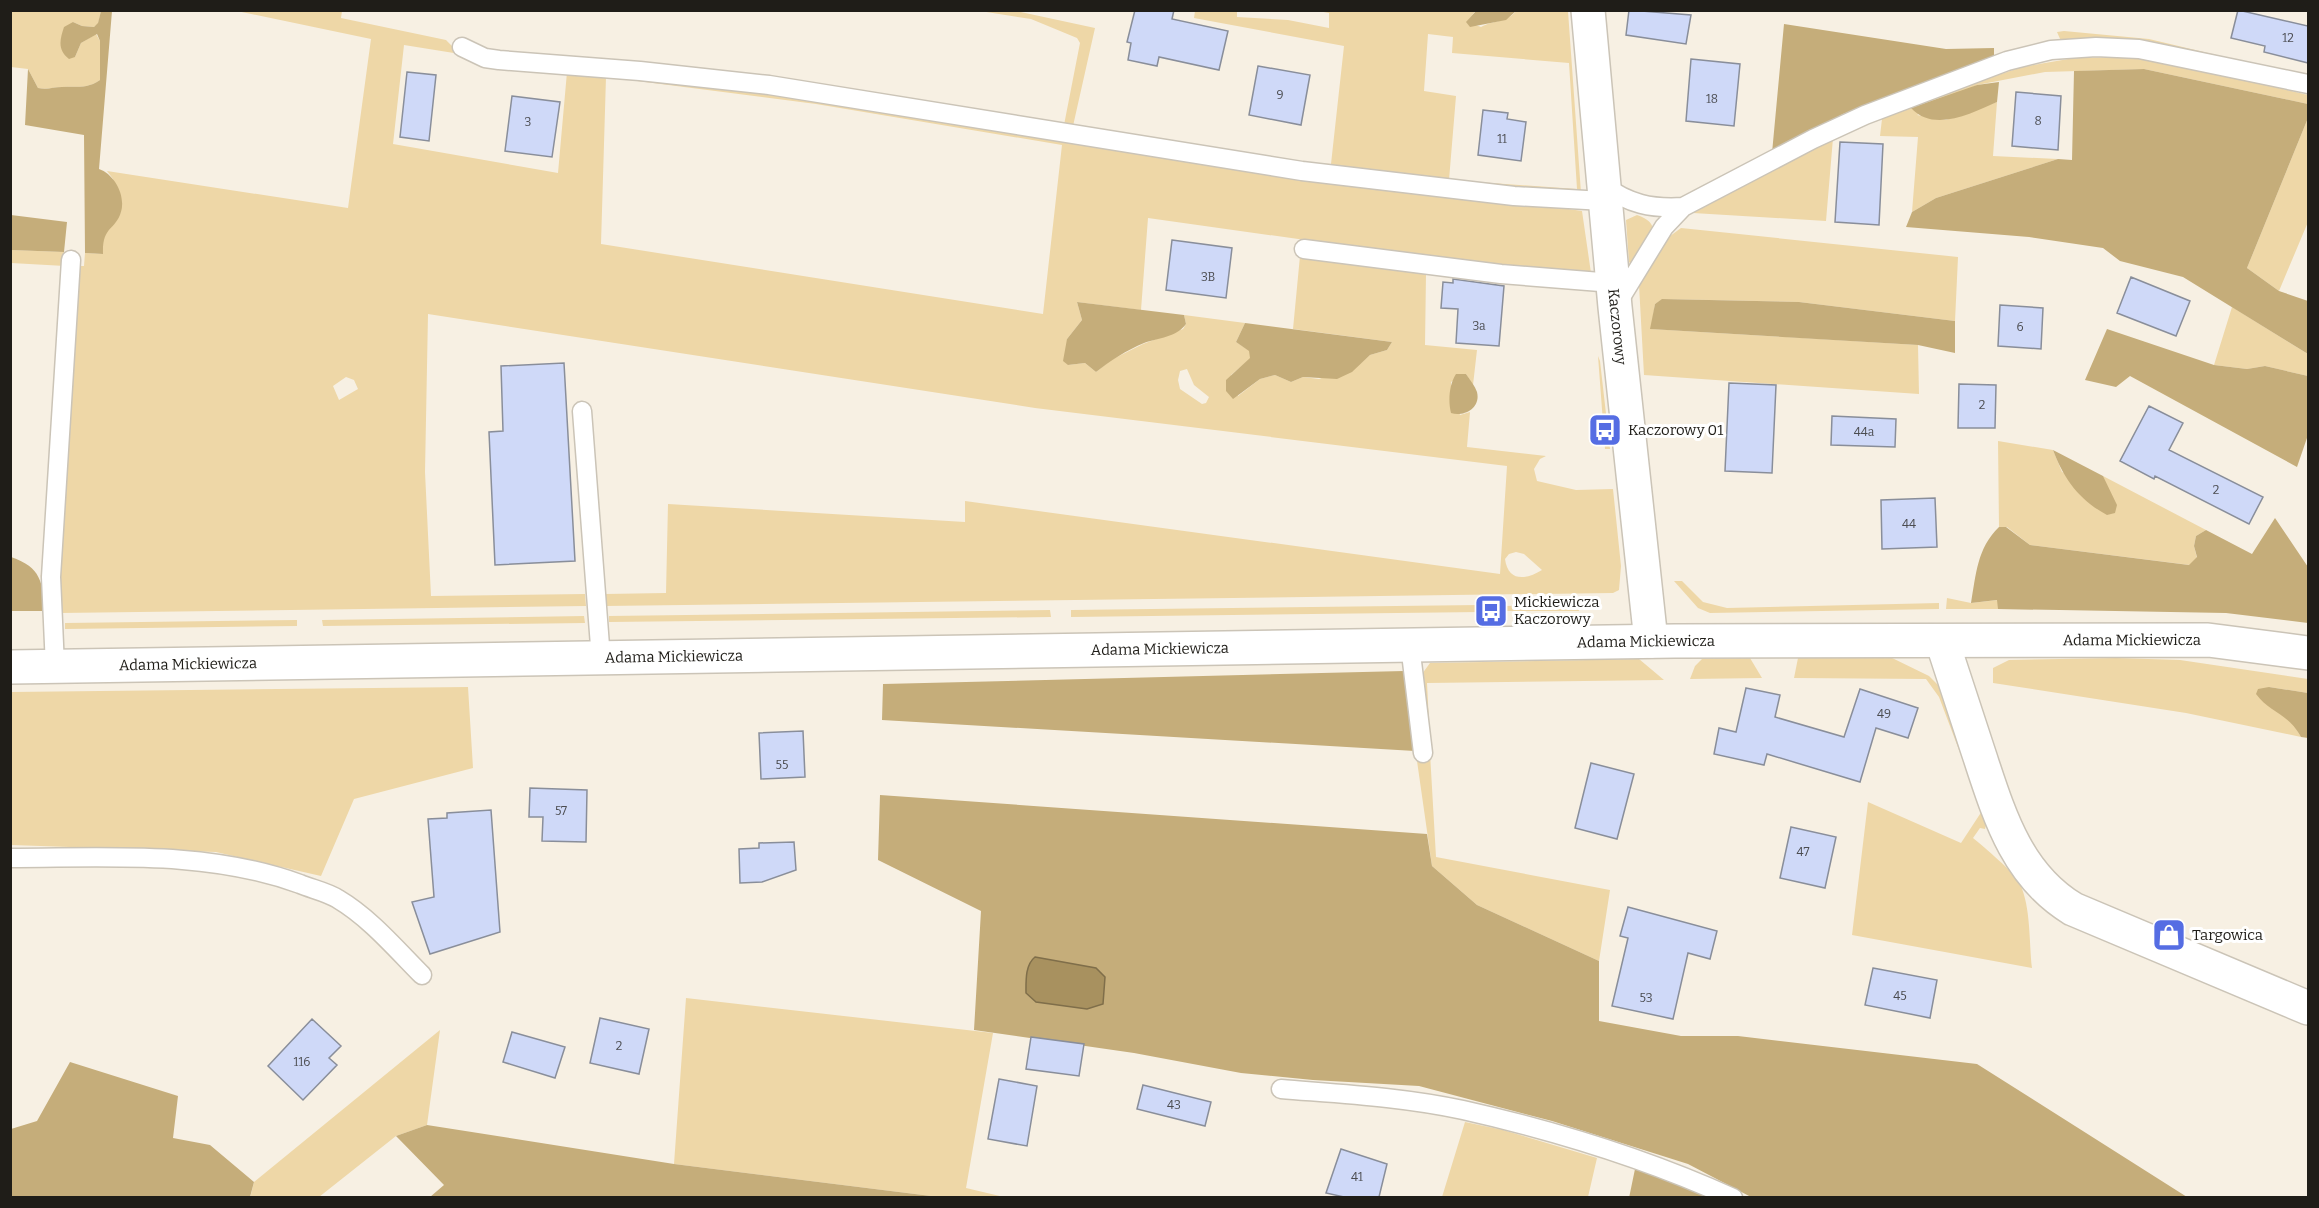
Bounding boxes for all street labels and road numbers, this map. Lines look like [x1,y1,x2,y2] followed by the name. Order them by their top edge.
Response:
[1604,288,1630,366] street label: Kaczorowy
[2063,631,2201,649] street label: Adama Mickiewicza
[1577,632,1715,652] street label: Adama Mickiewicza
[1091,639,1229,659] street label: Adama Mickiewicza
[605,647,743,667] street label: Adama Mickiewicza
[119,654,257,674] street label: Adama Mickiewicza

